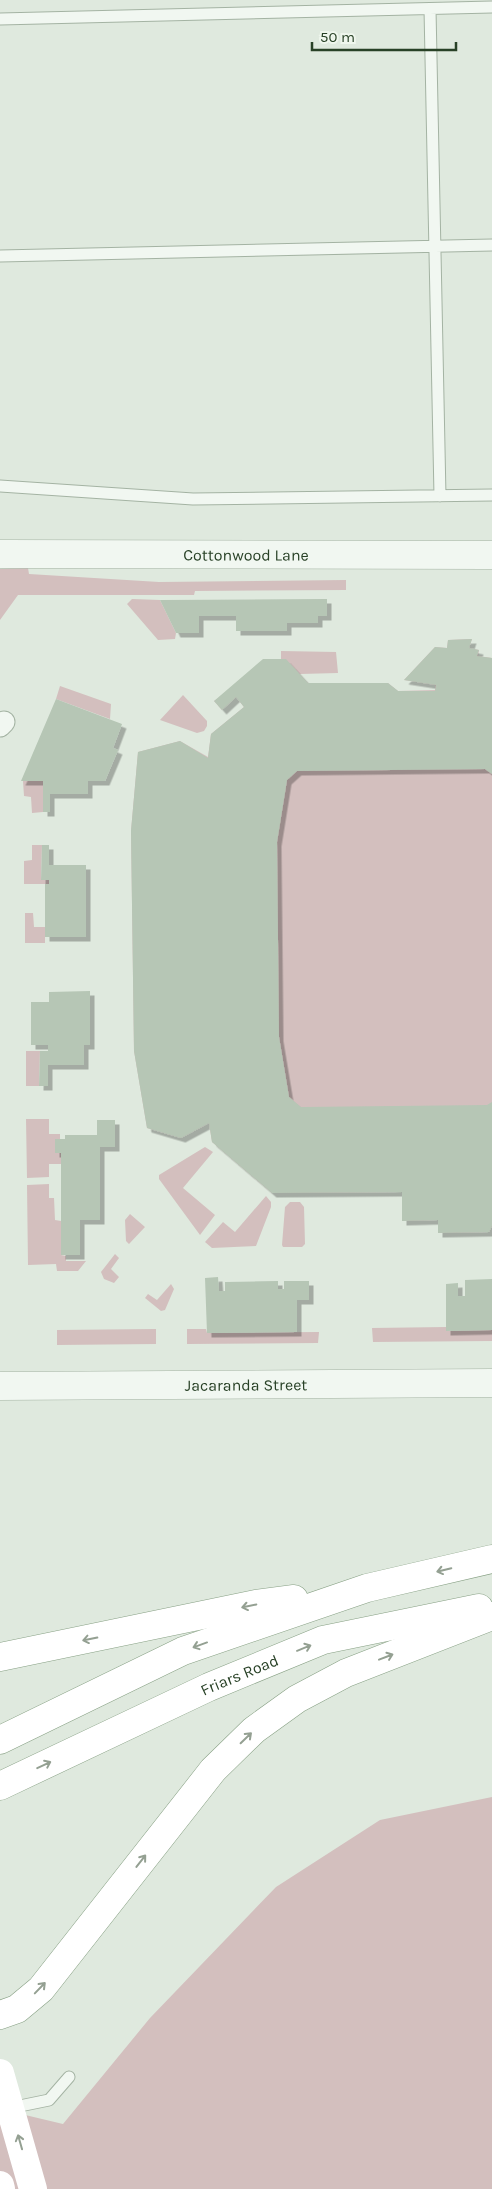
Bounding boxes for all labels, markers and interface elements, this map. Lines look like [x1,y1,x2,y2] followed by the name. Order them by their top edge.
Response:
[312,20,456,52] scale bar
[320,28,355,46] text: 50 m
[183,545,309,565] street label: Cottonwood Lane
[185,1375,307,1395] street label: Jacaranda Street
[437,1566,453,1575] one-way arrow
[242,1601,258,1611] one-way arrow
[83,1634,99,1644] one-way arrow
[192,1641,208,1650] one-way arrow
[296,1643,311,1653] one-way arrow
[197,1650,281,1700] street label: Friars Road
[378,1652,393,1662] one-way arrow
[240,1732,252,1744] one-way arrow
[36,1760,51,1769] one-way arrow
[135,1855,146,1868] one-way arrow
[34,1982,46,1995] one-way arrow
[15,2135,24,2151] one-way arrow

